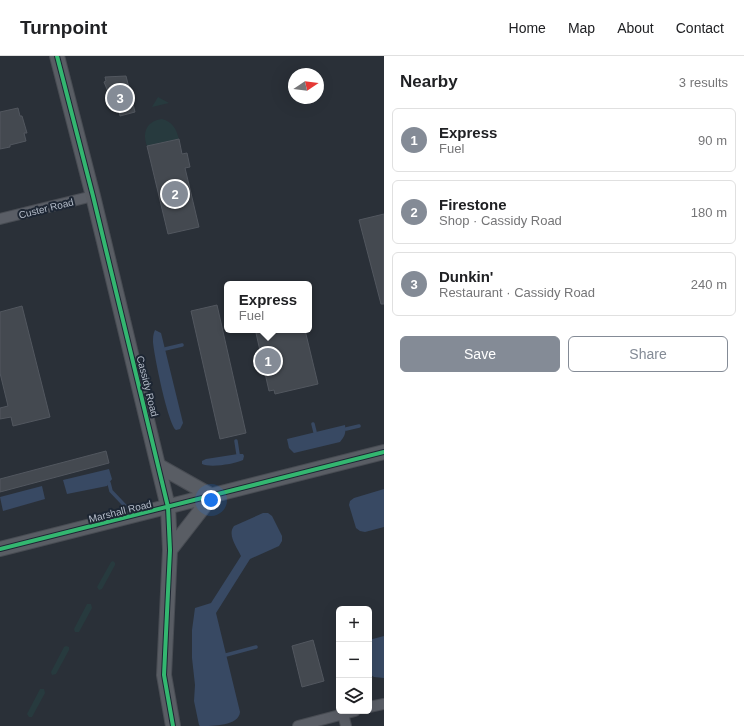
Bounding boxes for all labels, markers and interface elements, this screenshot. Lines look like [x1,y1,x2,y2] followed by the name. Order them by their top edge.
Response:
[20,17,107,38] text: Turnpoint
[509,20,546,36] text: Home
[568,20,595,36] text: Map
[617,20,654,36] text: About
[676,20,724,36] text: Contact
[288,68,324,104] north arrow
[400,72,458,91] text: Nearby
[679,75,728,90] text: 3 results
[107,83,133,113] pin: 3
[439,124,497,141] text: Express
[410,133,418,148] text: 1
[698,133,727,148] text: 90 m
[439,141,464,156] text: Fuel
[162,179,188,209] pin: 2
[18,196,75,221] street label: Custer Road
[439,196,507,213] text: Firestone
[410,205,418,220] text: 2
[691,205,727,220] text: 180 m
[439,213,562,228] text: Shop · Cassidy Road
[439,268,493,285] text: Dunkin'
[410,277,418,292] text: 3
[691,277,727,292] text: 240 m
[224,281,312,333] popup
[439,285,595,300] text: Restaurant · Cassidy Road
[239,291,297,308] text: Express
[239,308,264,323] text: Fuel
[400,336,560,372] button: Save
[568,336,728,372] button: Share
[255,346,281,376] pin: 1
[135,355,160,418] street label: Cassidy Road
[201,490,221,510] your location
[88,498,153,525] street label: Marshall Road
[336,606,372,714] map controls
[336,606,372,642] button: +
[336,642,372,678] button: −
[336,678,372,714] button: layers

